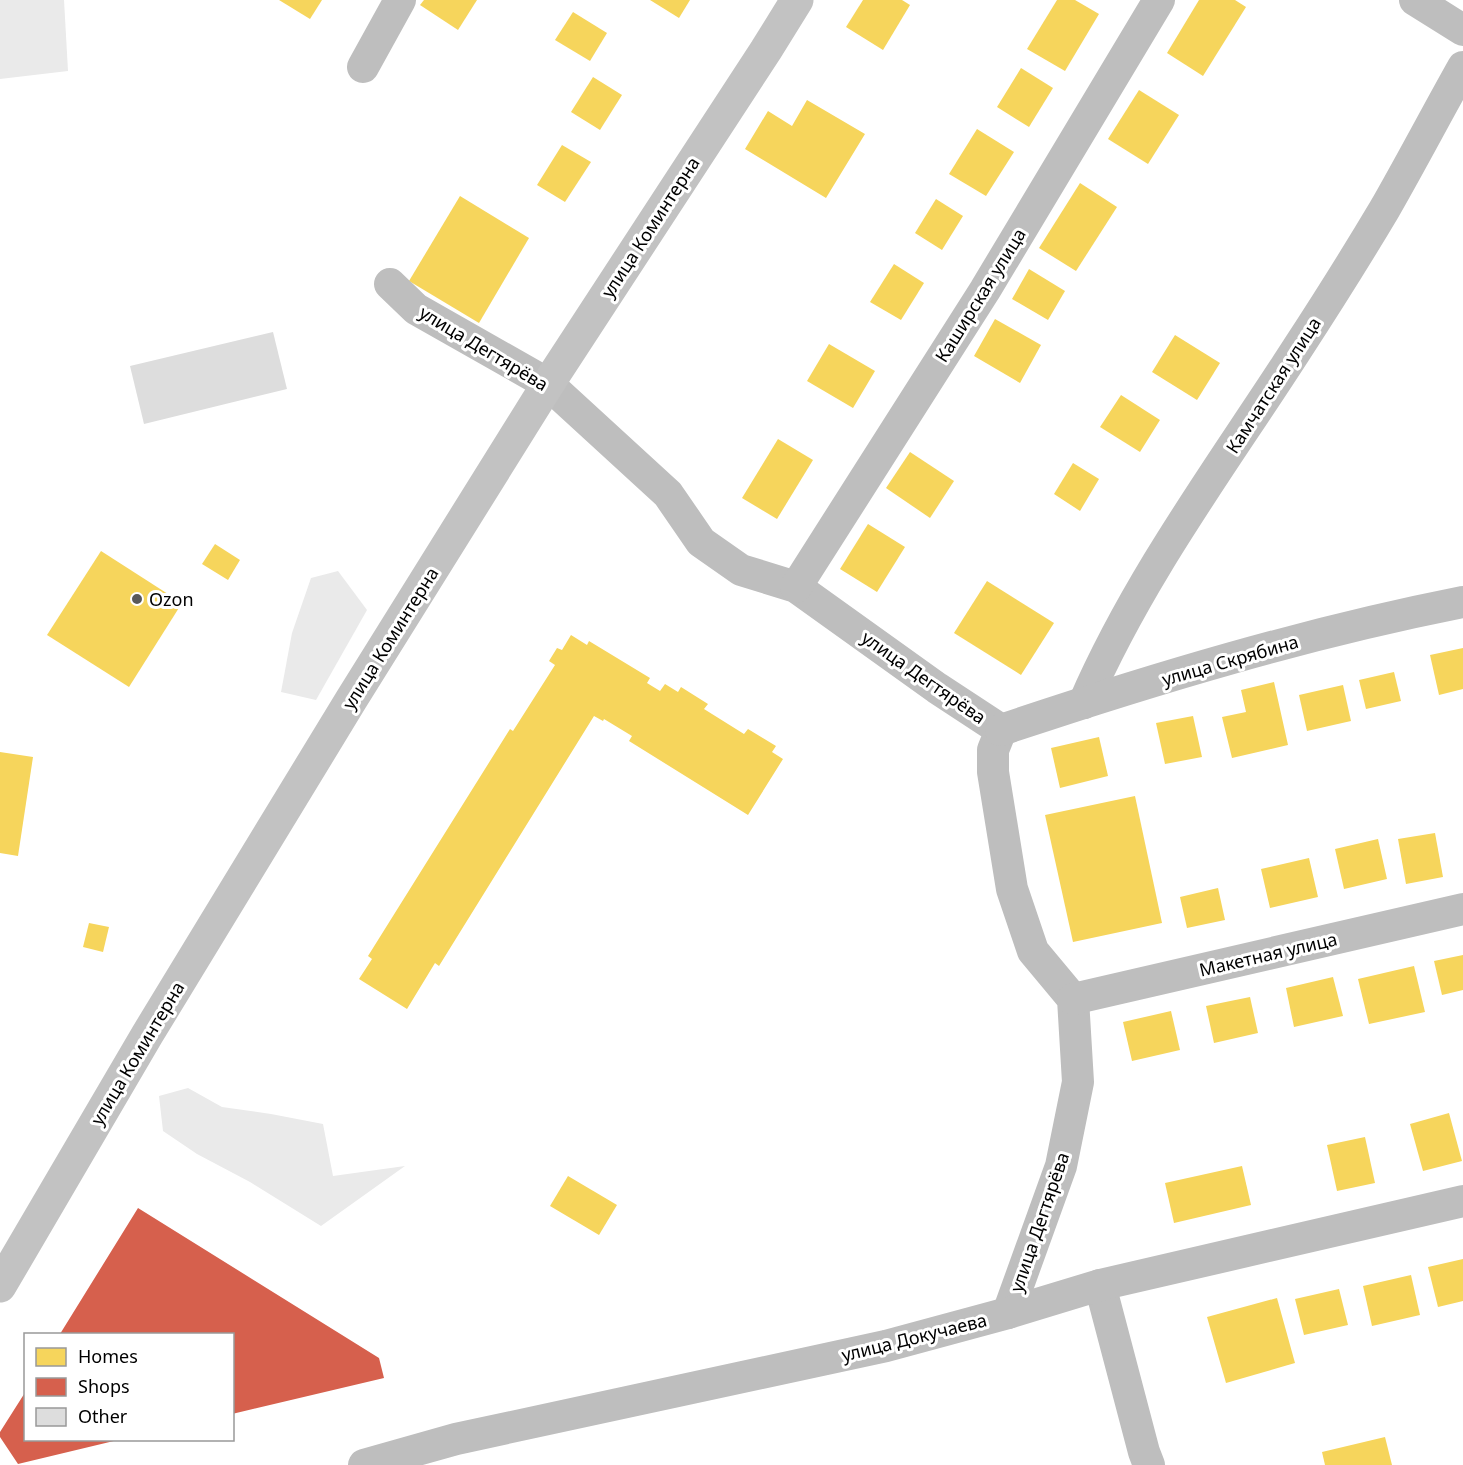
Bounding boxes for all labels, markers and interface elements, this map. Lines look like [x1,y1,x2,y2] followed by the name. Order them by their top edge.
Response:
[595,152,705,302] street label: улица Коминтерна
[929,224,1031,366] street label: Каширская улица
[415,300,553,396] street label: улица Дегтярёва
[1220,312,1326,458] street label: Камчатская улица
[337,562,443,714] street label: улица Коминтерна
[149,587,194,611] place label: Ozon
[130,592,144,606] marker: Ozon
[857,625,991,729] street label: улица Дегтярёва
[1159,629,1301,691] street label: улица Скрябина
[1197,926,1339,982] street label: Макетная улица
[85,977,189,1129] street label: улица Коминтерна
[1004,1149,1074,1295] street label: улица Дегтярёва
[839,1307,989,1367] street label: улица Докучаева
[24,1333,234,1441] legend
[78,1344,138,1368] text: Homes
[78,1374,130,1398] text: Shops
[78,1404,128,1428] text: Other

